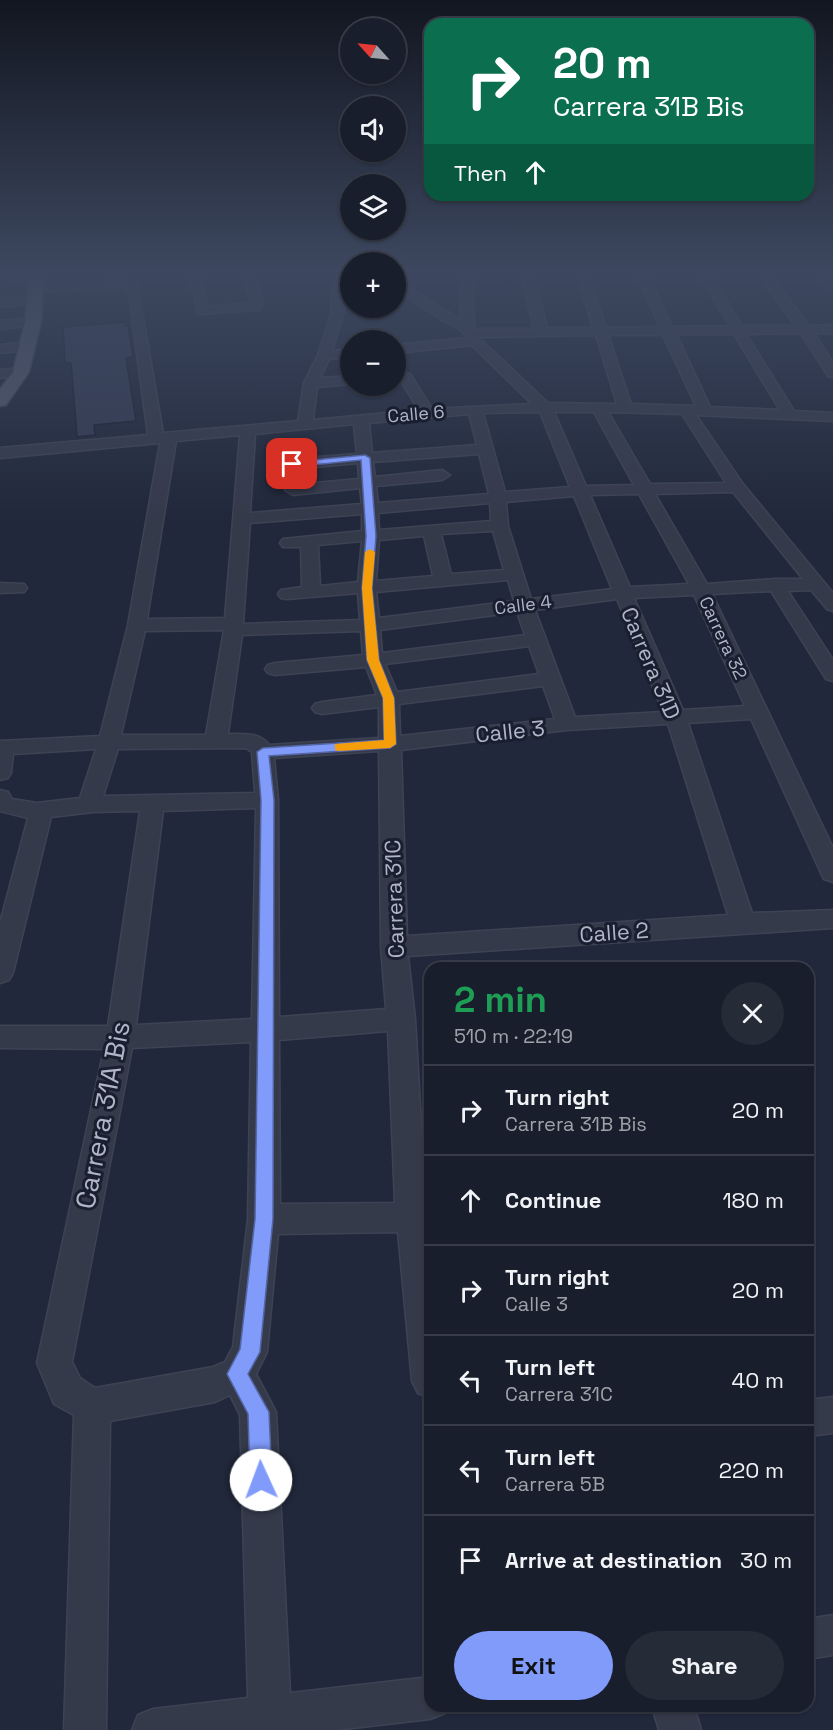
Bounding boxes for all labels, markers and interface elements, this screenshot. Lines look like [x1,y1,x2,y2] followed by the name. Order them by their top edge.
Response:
[340,18,406,84] north arrow
[340,18,406,396] map controls
[553,37,652,90] text: 20 m
[454,42,532,120] icon: right
[553,89,745,124] text: Carrera 31B Bis
[340,96,406,162] button: sound
[519,156,552,189] icon: ahead
[454,159,507,187] text: Then
[340,174,406,240] button: layers
[340,252,406,318] button: +
[340,330,406,396] button: −
[387,400,445,427] street label: Calle 6
[266,438,317,489] pin
[275,447,308,480] icon: arrive
[493,590,553,619] street label: Calle 4
[694,593,753,683] street label: Carrera 32
[615,603,687,723] street label: Carrera 31D
[474,713,546,749] street label: Calle 3
[378,839,410,959] street label: Carrera 31C
[578,916,650,948] street label: Calle 2
[454,977,547,1023] text: 2 min
[721,982,784,1045] button: close
[67,1018,138,1212] street label: Carrera 31A Bis
[454,1023,573,1049] text: 510 m · 22:19
[505,1083,610,1111] text: Turn right
[454,1094,487,1127] icon: right
[732,1096,784,1124] text: 20 m
[505,1111,647,1137] text: Carrera 31B Bis
[454,1184,487,1217] icon: ahead
[505,1186,601,1214] text: Continue
[722,1186,784,1214] text: 180 m
[505,1263,610,1291] text: Turn right
[454,1274,487,1307] icon: right
[732,1276,784,1304] text: 20 m
[505,1291,568,1317] text: Calle 3
[505,1353,595,1381] text: Turn left
[454,1364,487,1397] icon: left
[732,1366,784,1394] text: 40 m
[505,1381,613,1407] text: Carrera 31C
[505,1443,595,1471] text: Turn left
[229,1448,293,1512] position arrow
[454,1454,487,1487] icon: left
[719,1456,784,1484] text: 220 m
[505,1471,605,1497] text: Carrera 5B
[454,1544,487,1577] icon: arrive
[505,1546,722,1574] text: Arrive at destination
[740,1546,792,1574] text: 30 m
[454,1631,613,1700] button: Exit
[625,1631,784,1700] button: Share

